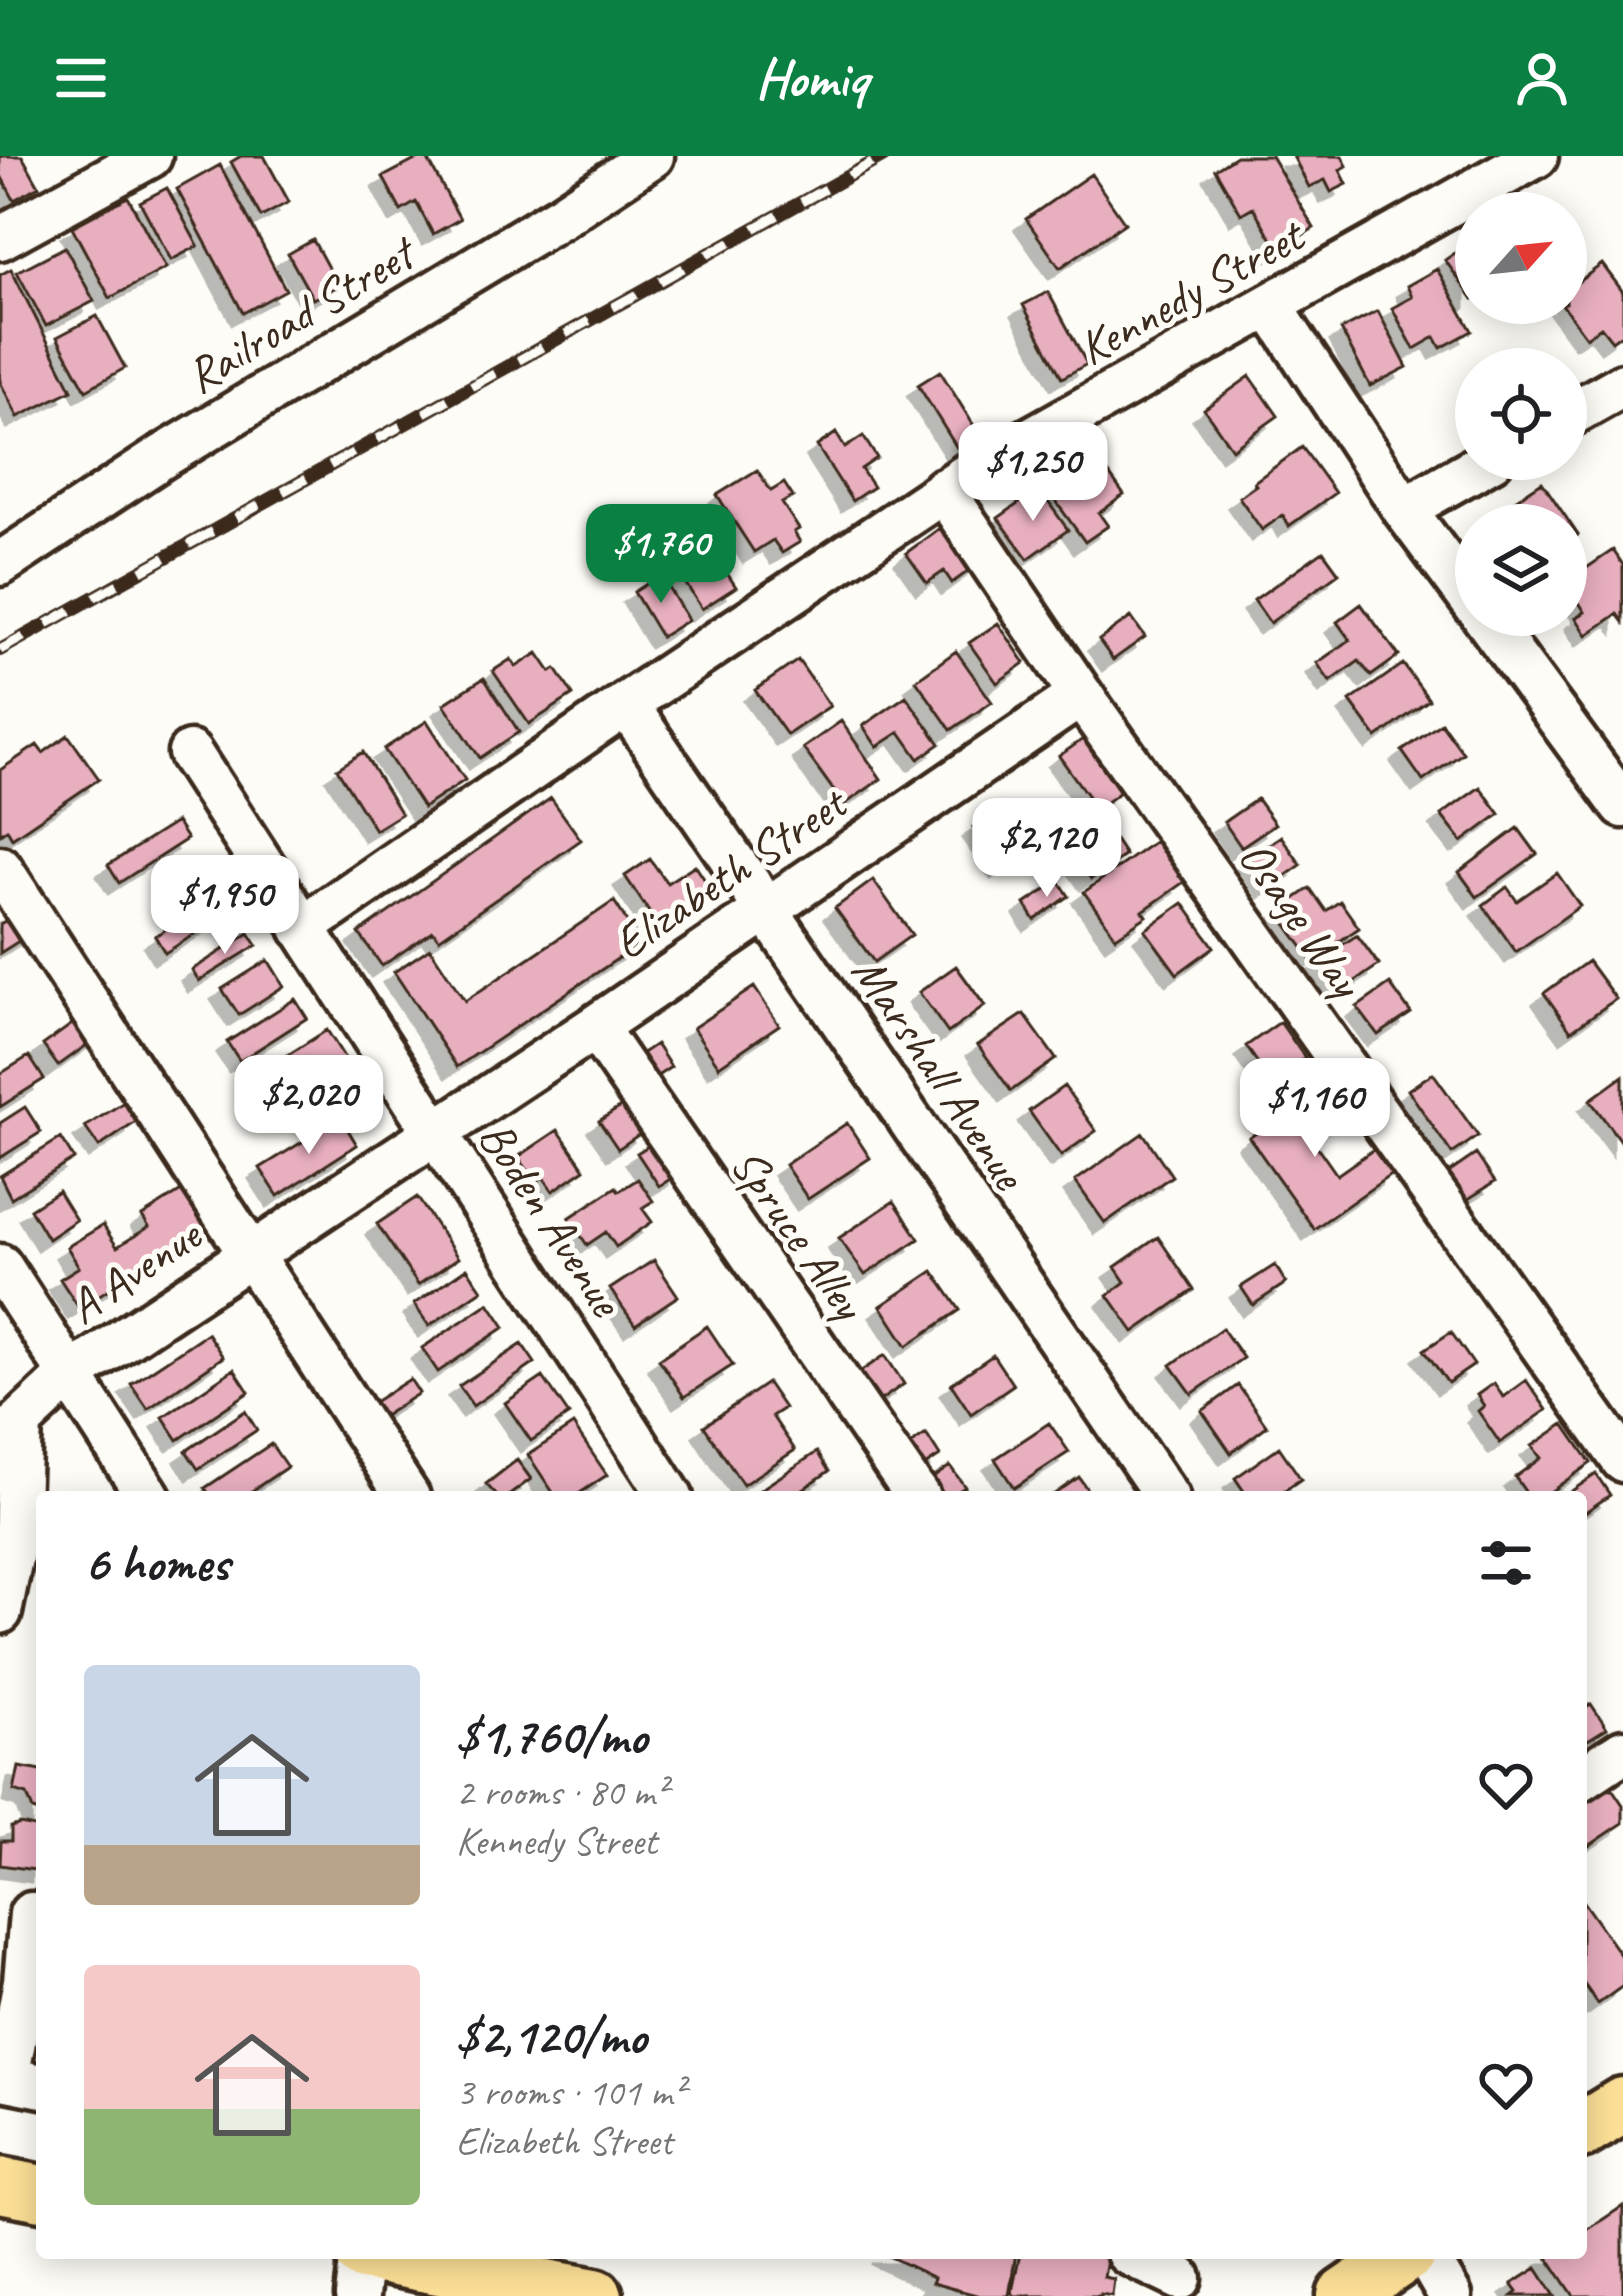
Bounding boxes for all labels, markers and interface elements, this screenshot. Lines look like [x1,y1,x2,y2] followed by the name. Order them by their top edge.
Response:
[755,44,868,112] text: Homiq
[48,45,114,111] icon: menu
[1509,45,1575,111] icon: person
[1455,192,1587,324] north arrow
[1455,192,1587,636] map controls
[1068,204,1316,378] street label: Kennedy Street
[175,221,428,406] street label: Railroad Street
[1455,348,1587,480] button: locate
[935,422,1131,524] pin: $1,250
[986,436,1080,485] text: $1,250
[563,504,759,606] pin: $1,760
[1455,504,1587,636] button: layers
[613,518,709,567] text: $1,760
[602,771,860,972] street label: Elizabeth Street
[949,798,1145,900] pin: $2,120
[999,812,1095,861] text: $2,120
[1226,829,1378,1010] street label: Osage Way
[127,855,323,957] pin: $1,950
[178,869,272,918] text: $1,950
[839,944,1041,1203] street label: Marshall Avenue
[211,1055,407,1157] pin: $2,020
[1217,1058,1413,1160] pin: $1,160
[261,1069,357,1118] text: $2,020
[1267,1072,1363,1121] text: $1,160
[466,1110,638,1329] street label: Boden Avenue
[718,1136,880,1333] street label: Spruce Alley
[57,1203,214,1337] street label: A Avenue
[1473,1530,1539,1596] icon: filters
[84,1531,229,1595] text: 6 homes
[456,1704,647,1768] text: $1,760/mo
[180,1713,324,1857] icon: home
[1473,1752,1539,1818] icon: heart
[456,1768,667,1817] text: 2 rooms · 80 m²
[456,1817,657,1866] text: Kennedy Street
[456,2004,646,2068] text: $2,120/mo
[180,2013,324,2157] icon: home
[1473,2052,1539,2118] icon: heart
[456,2068,684,2117] text: 3 rooms · 101 m²
[456,2117,672,2166] text: Elizabeth Street

